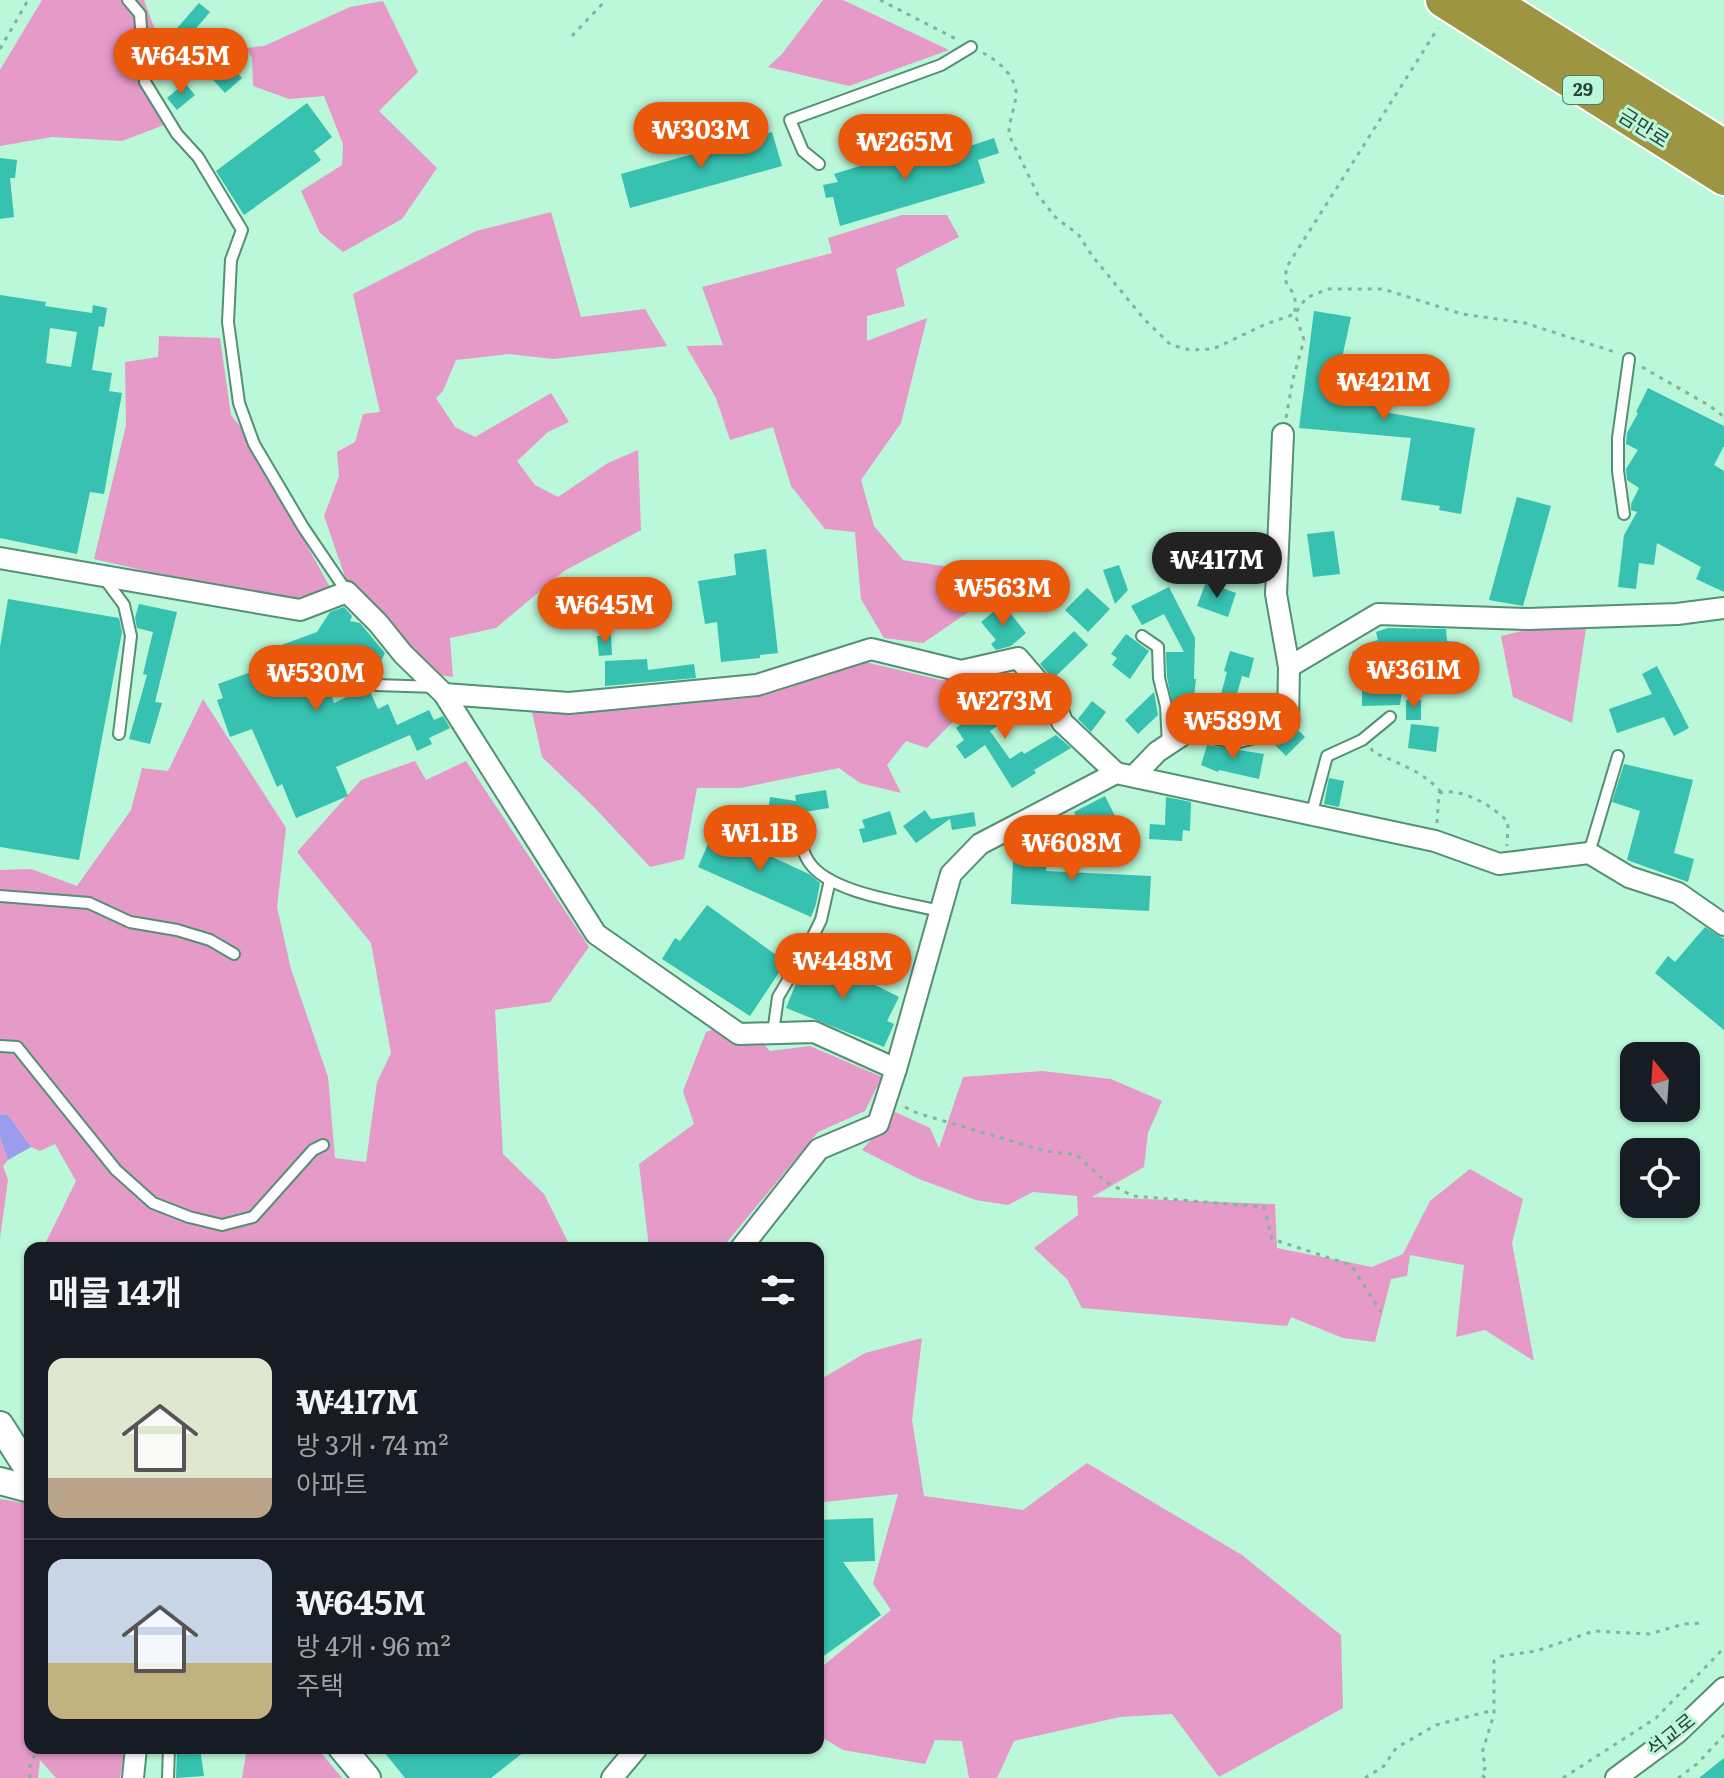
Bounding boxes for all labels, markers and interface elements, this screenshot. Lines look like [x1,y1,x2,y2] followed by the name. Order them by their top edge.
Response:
[125,28,237,96] pin: ₩645M
[131,34,231,73] text: ₩645M
[1563,76,1603,104] road number: 29
[1614,99,1676,154] street label: 금만로
[645,102,757,170] pin: ₩303M
[652,108,750,147] text: ₩303M
[849,114,961,182] pin: ₩265M
[856,120,954,159] text: ₩265M
[1328,354,1440,422] pin: ₩421M
[1337,360,1431,399] text: ₩421M
[1161,532,1273,600] pin: ₩417M
[1170,538,1264,577] text: ₩417M
[947,560,1059,628] pin: ₩563M
[954,566,1052,605] text: ₩563M
[549,577,661,645] pin: ₩645M
[555,583,655,622] text: ₩645M
[1358,642,1470,710] pin: ₩361M
[260,645,372,713] pin: ₩530M
[1367,648,1461,687] text: ₩361M
[267,651,365,690] text: ₩530M
[949,673,1061,741] pin: ₩273M
[957,679,1053,718] text: ₩273M
[1177,693,1289,761] pin: ₩589M
[1184,699,1282,738] text: ₩589M
[704,805,816,873] pin: ₩1.1B
[722,811,798,850] text: ₩1.1B
[1016,815,1128,883] pin: ₩608M
[1022,821,1122,860] text: ₩608M
[787,933,899,1001] pin: ₩448M
[792,939,894,978] text: ₩448M
[1620,1042,1700,1122] north arrow
[1620,1042,1700,1218] map controls
[1620,1138,1700,1218] button: locate
[48,1265,182,1315] text: 매물 14개
[756,1268,800,1312] icon: filters
[296,1374,419,1424] text: ₩417M
[112,1390,208,1486] icon: home
[296,1424,449,1463] text: 방 3개 · 74 m²
[296,1463,368,1502] text: 아파트
[296,1575,426,1625] text: ₩645M
[112,1591,208,1687] icon: home
[296,1625,451,1664] text: 방 4개 · 96 m²
[296,1664,344,1703] text: 주택
[1639,1704,1701,1762] street label: 석교로

